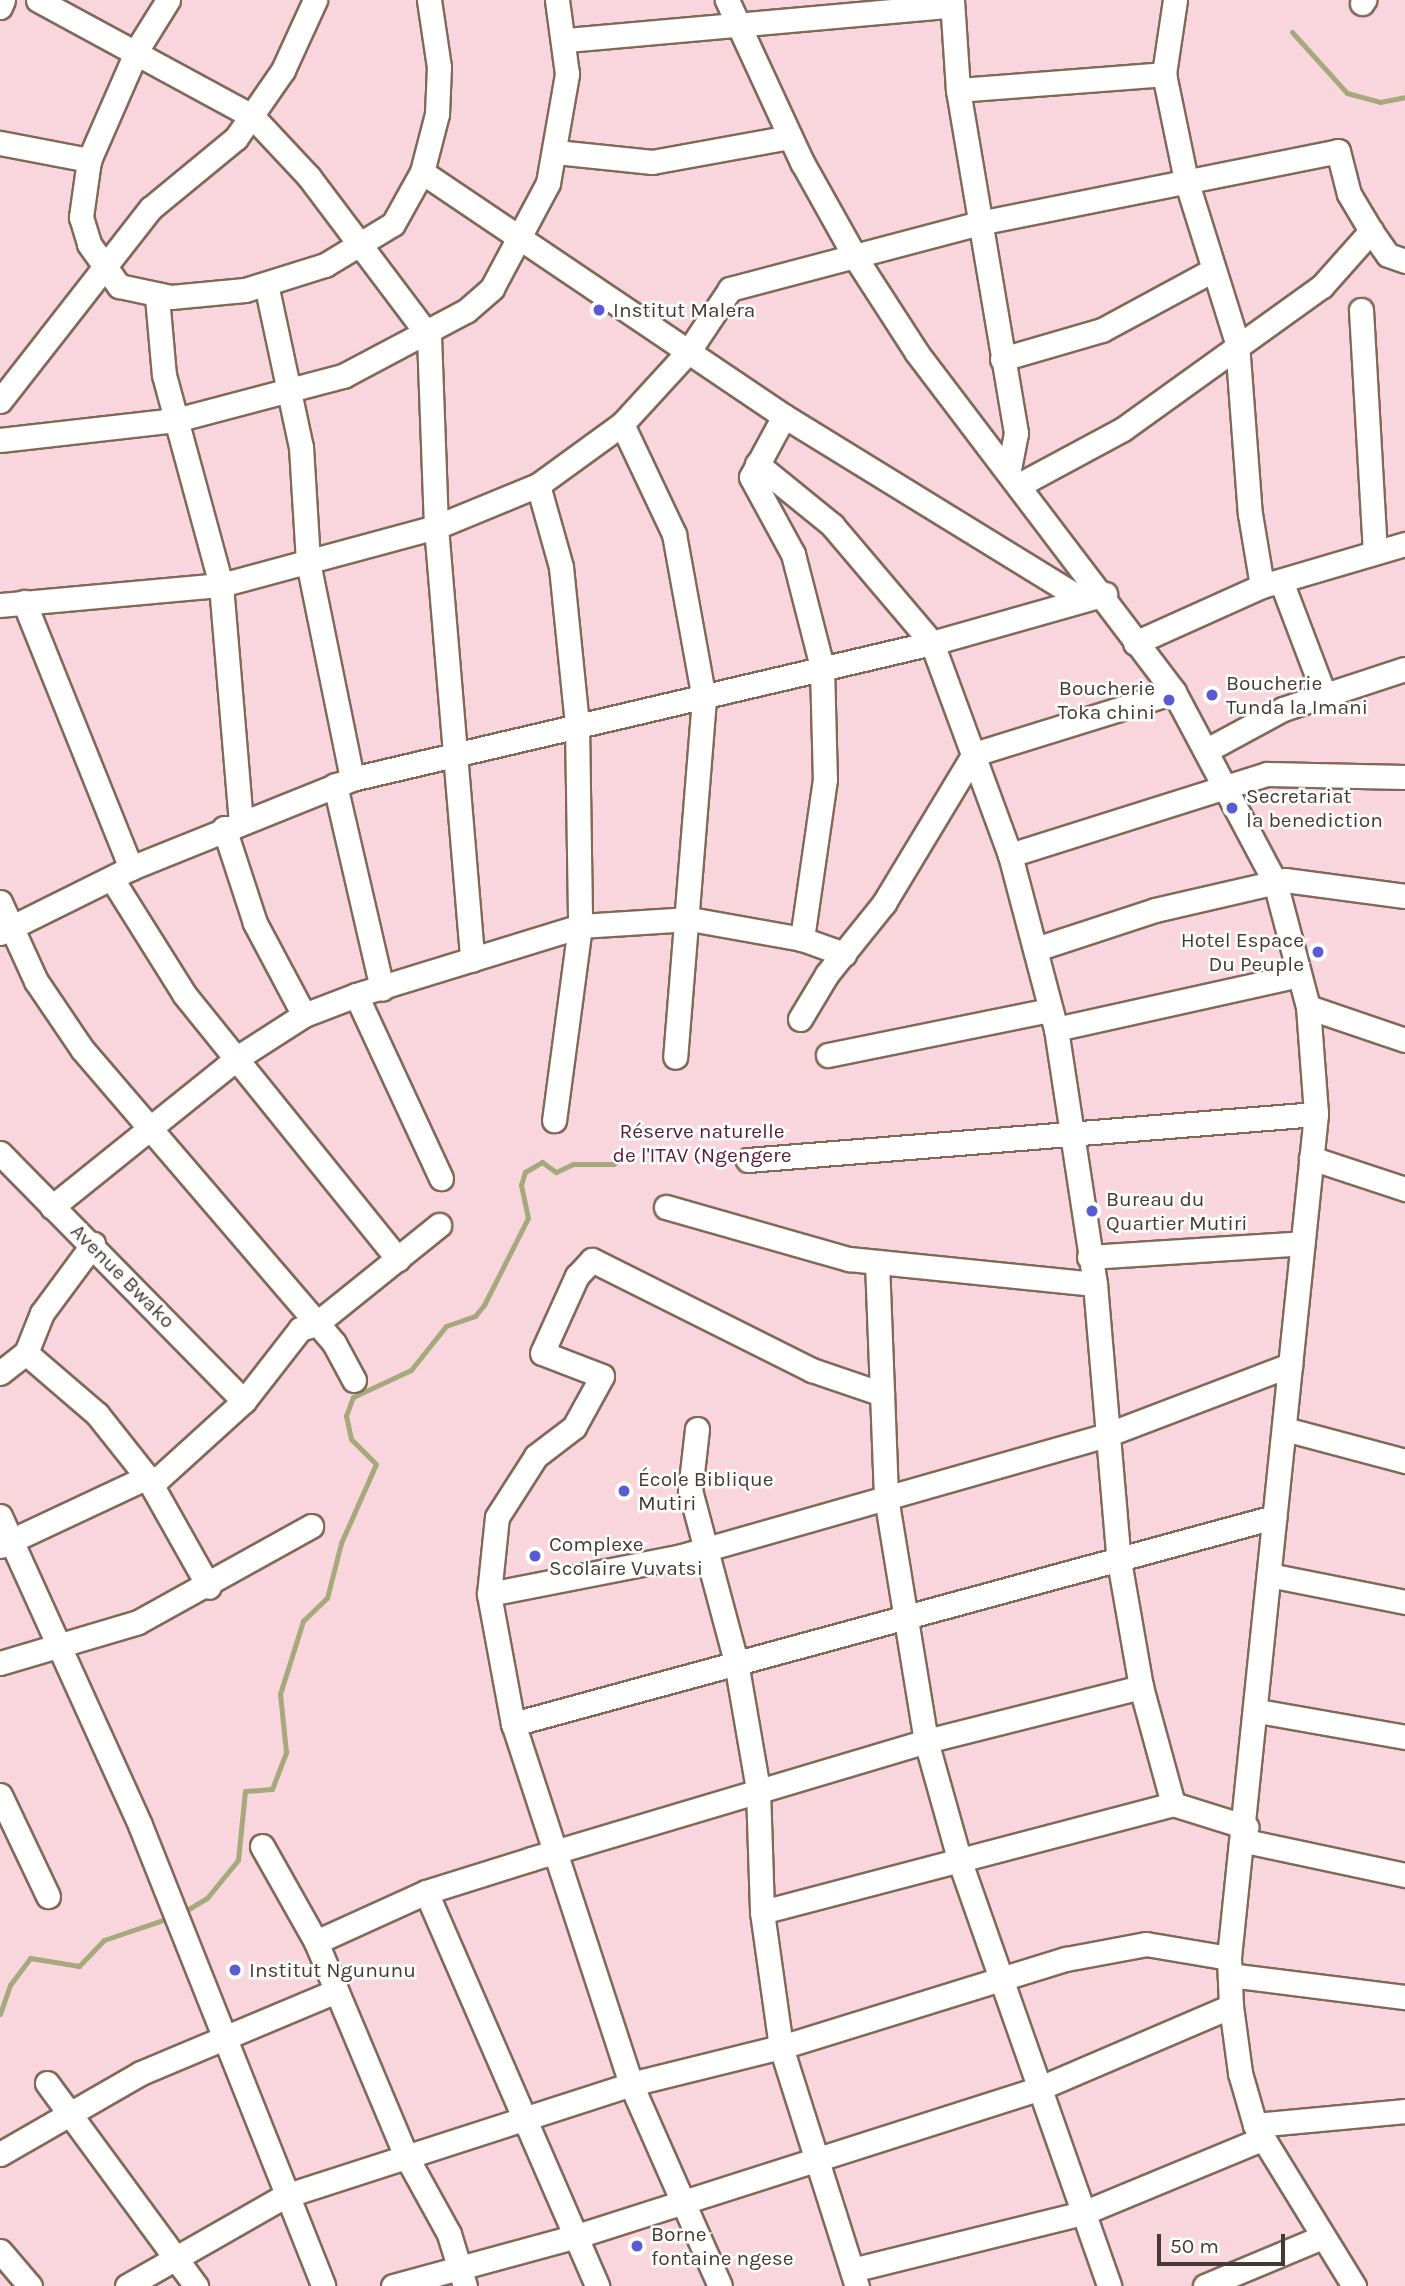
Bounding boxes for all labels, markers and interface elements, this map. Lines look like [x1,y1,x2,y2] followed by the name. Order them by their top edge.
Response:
[613,297,755,323] place label: Institut Malera
[591,302,607,318] marker: Institut Malera
[1226,670,1368,720] place label: Boucherie Tunda la Imani
[1058,675,1155,725] place label: Boucherie Toka chini
[1204,687,1220,703] marker: Boucherie Tunda la Imani
[1161,692,1177,708] marker: Boucherie Toka chini
[1246,783,1383,833] place label: Secretariat la benediction
[1224,800,1240,816] marker: Secretariat la benediction
[1181,927,1304,977] place label: Hotel Espace Du Peuple
[1310,944,1326,960] marker: Hotel Espace Du Peuple
[613,1118,791,1168] park label: Réserve naturelle de l'ITAV (Ngengere
[1106,1186,1248,1236] place label: Bureau du Quartier Mutiri
[1084,1203,1100,1219] marker: Bureau du Quartier Mutiri
[66,1219,180,1333] street label: Avenue Bwako
[638,1466,773,1516] place label: École Biblique Mutiri
[616,1483,632,1499] marker: École Biblique Mutiri
[549,1531,703,1581] place label: Complexe Scolaire Vuvatsi
[527,1548,543,1564] marker: Complexe Scolaire Vuvatsi
[249,1957,416,1983] place label: Institut Ngununu
[227,1962,243,1978] marker: Institut Ngununu
[1160,2220,1288,2264] scale bar
[651,2221,794,2271] place label: Borne fontaine ngese
[1170,2234,1219,2258] text: 50 m
[629,2238,645,2254] marker: Borne fontaine ngese

